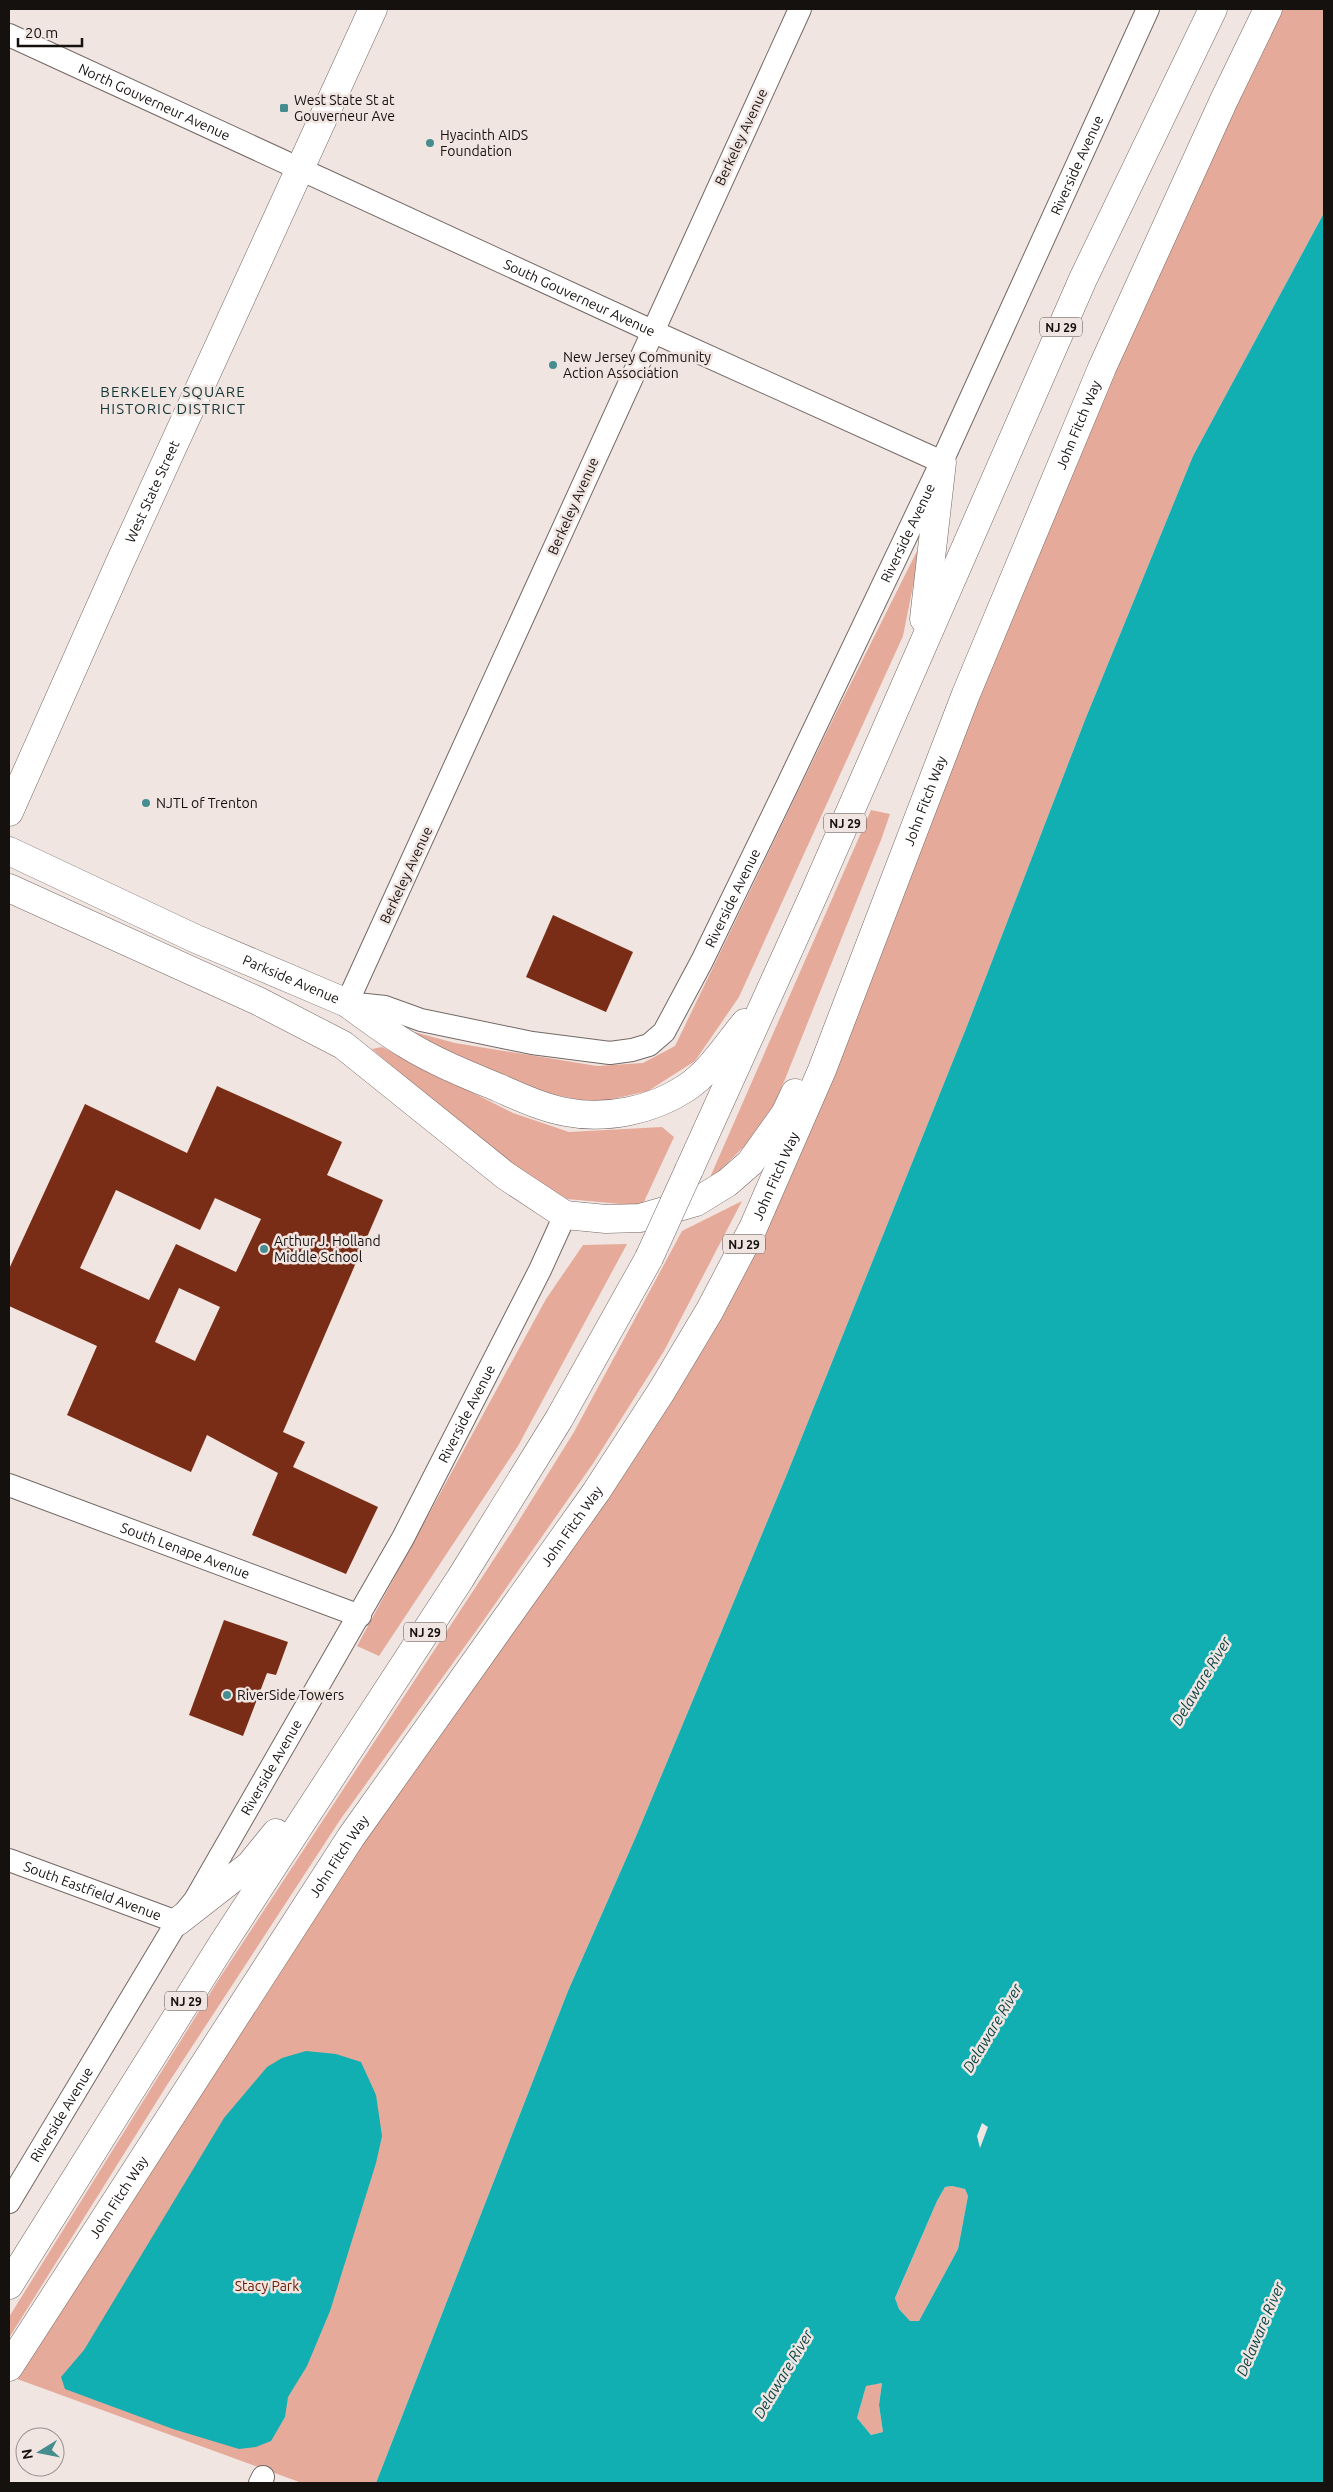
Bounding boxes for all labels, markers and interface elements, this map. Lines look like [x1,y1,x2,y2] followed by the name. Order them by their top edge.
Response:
[18,15,81,47] scale bar
[25,24,58,41] text: 20 m
[76,60,233,144] street label: North Gouverneur Avenue
[712,86,770,188] street label: Berkeley Avenue
[294,92,395,124] place label: West State St at Gouverneur Ave
[278,102,290,114] marker: West State St at Gouverneur Ave
[1047,113,1107,217] street label: Riverside Avenue
[440,127,528,159] place label: Hyacinth AIDS Foundation
[424,137,436,149] marker: Hyacinth AIDS Foundation
[501,256,658,339] street label: South Gouverneur Avenue
[1040,318,1082,337] road number: NJ 29
[563,349,711,381] place label: New Jersey Community Action Association
[547,359,559,371] marker: New Jersey Community Action Association
[1053,378,1104,472] street label: John Fitch Way
[100,383,246,417] district label: BERKELEY SQUARE HISTORIC DISTRICT
[122,437,183,545] street label: West State Street
[544,455,602,557] street label: Berkeley Avenue
[877,481,938,585] street label: Riverside Avenue
[901,753,950,848] street label: John Fitch Way
[156,795,258,811] place label: NJTL of Trenton
[140,797,152,809] marker: NJTL of Trenton
[824,814,866,832] road number: NJ 29
[377,824,435,926] street label: Berkeley Avenue
[702,846,763,950] street label: Riverside Avenue
[240,952,342,1007] street label: Parkside Avenue
[749,1129,802,1223] street label: John Fitch Way
[274,1233,381,1265] place label: Arthur J. Holland Middle School
[723,1234,765,1254] road number: NJ 29
[258,1243,270,1255] marker: Arthur J. Holland Middle School
[435,1362,498,1465] street label: Riverside Avenue
[538,1483,606,1569] street label: John Fitch Way
[118,1519,252,1582] street label: South Lenape Avenue
[404,1622,446,1641] road number: NJ 29
[1168,1633,1235,1728] water label: Delaware River
[237,1687,344,1703] place label: RiverSide Towers
[221,1689,233,1701] marker: RiverSide Towers
[237,1717,305,1818] street label: Riverside Avenue
[306,1812,372,1900] street label: John Fitch Way
[21,1858,164,1924] street label: South Eastfield Avenue
[959,1980,1026,2075] water label: Delaware River
[165,1992,207,2010] road number: NJ 29
[27,2064,96,2165] street label: Riverside Avenue
[86,2153,151,2241] street label: John Fitch Way
[235,2278,299,2294] park label: Stacy Park
[1233,2278,1288,2378] water label: Delaware River
[750,2326,817,2421] water label: Delaware River
[15,2427,65,2477] north arrow
[18,2448,36,2461] text: N

